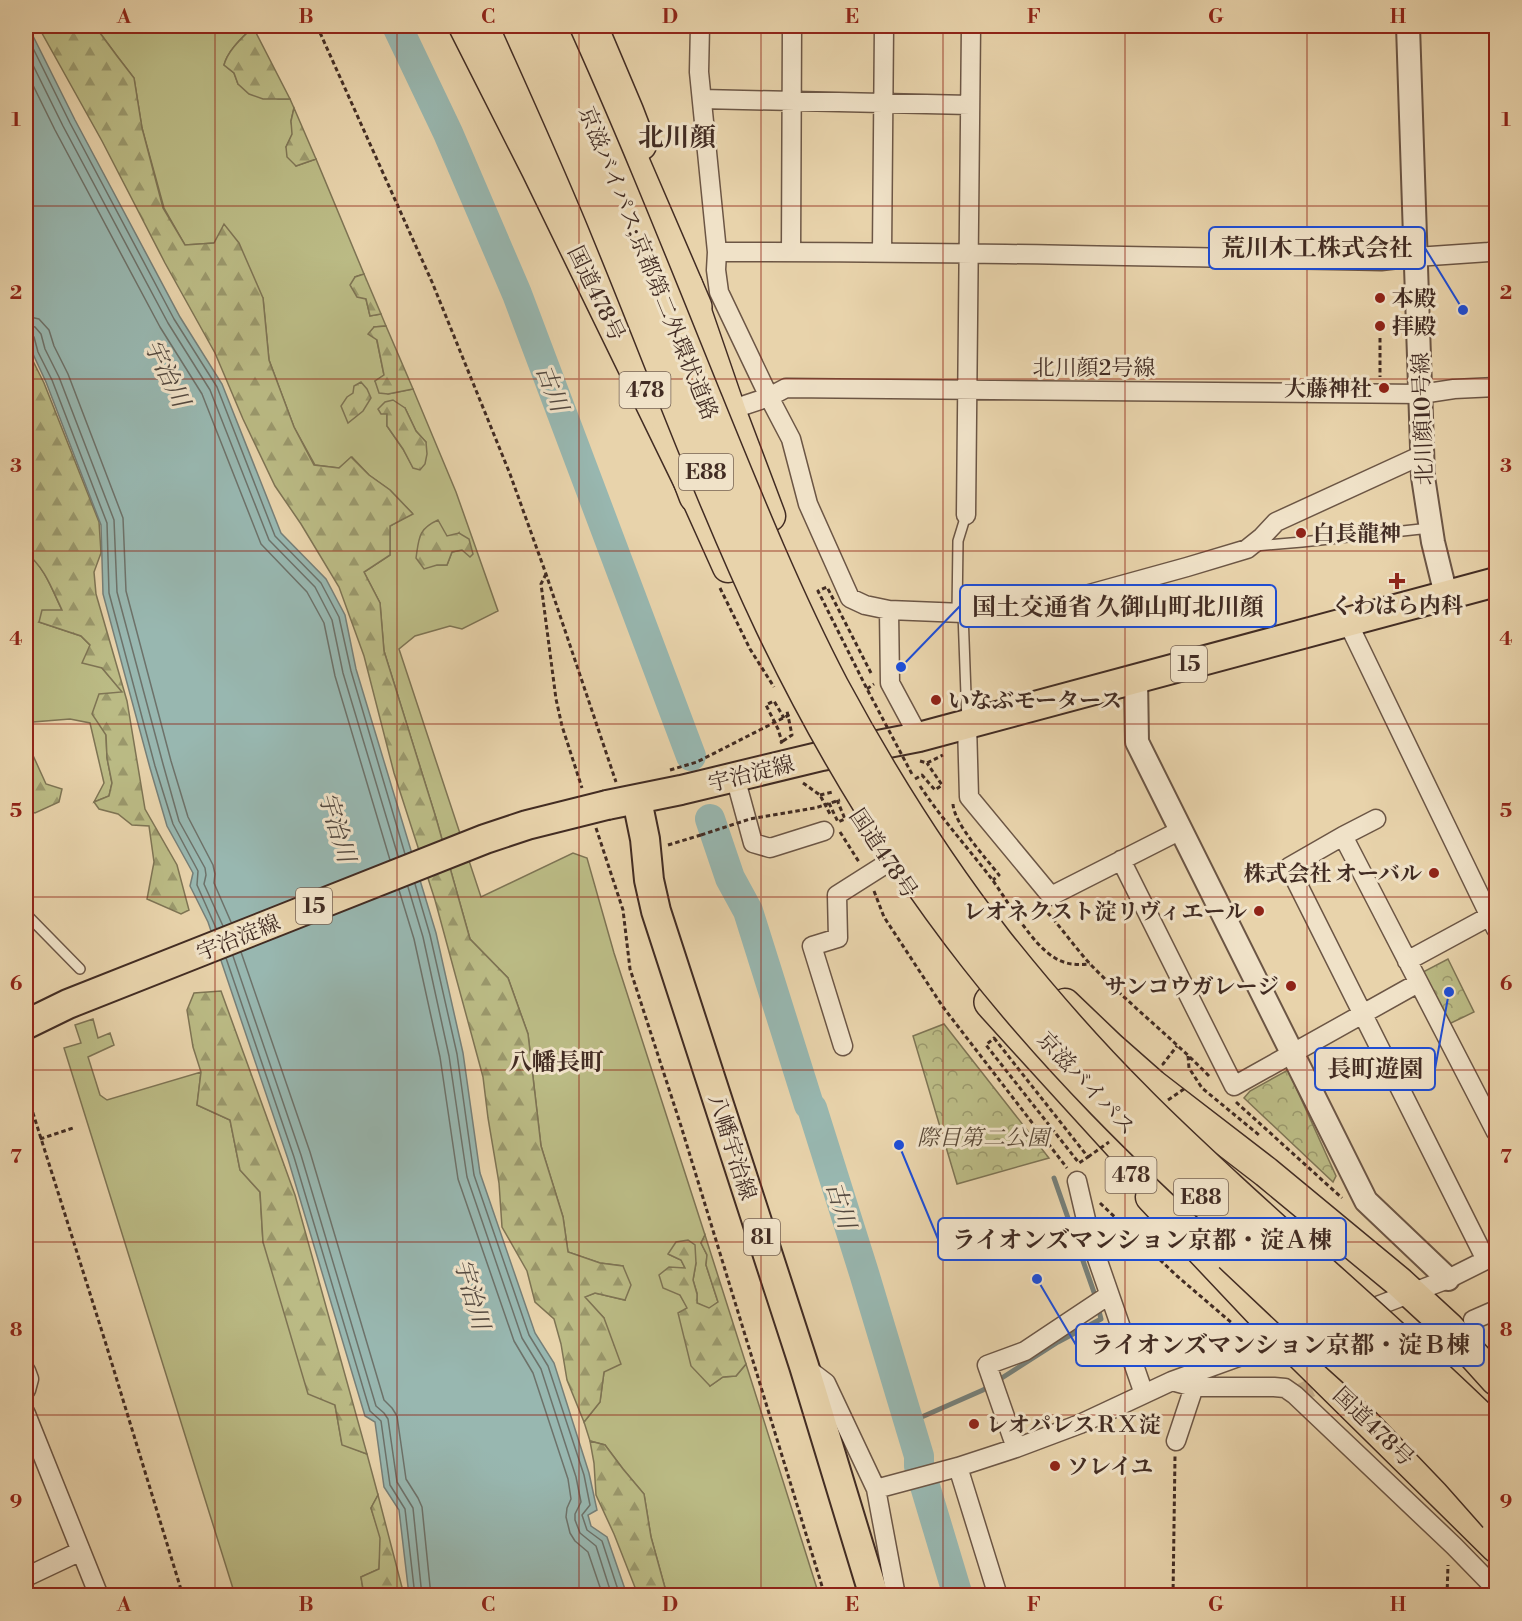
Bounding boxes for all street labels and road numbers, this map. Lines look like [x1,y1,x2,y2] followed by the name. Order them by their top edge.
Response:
[572,103,723,424] street label: 京滋バイパス;京都第二外環状道路
[561,242,630,346] street label: 国道478号
[1408,352,1439,486] street label: 北川顔10号線
[1033,355,1155,382] street label: 北川顔2号線
[620,372,670,408] road number: 478
[679,454,733,490] road number: E88
[1171,646,1207,682] road number: 15
[705,751,797,798] street label: 宇治淀線
[843,804,923,904] street label: 国道478号
[296,888,332,924] road number: 15
[193,909,284,967] street label: 宇治淀線
[1031,1027,1141,1141] street label: 京滋バイパス
[702,1091,761,1204] street label: 八幡宇治線
[1106,1157,1156,1193] road number: 478
[1174,1179,1228,1215] road number: E88
[744,1219,780,1255] road number: 81
[1327,1382,1419,1472] street label: 国道478号

